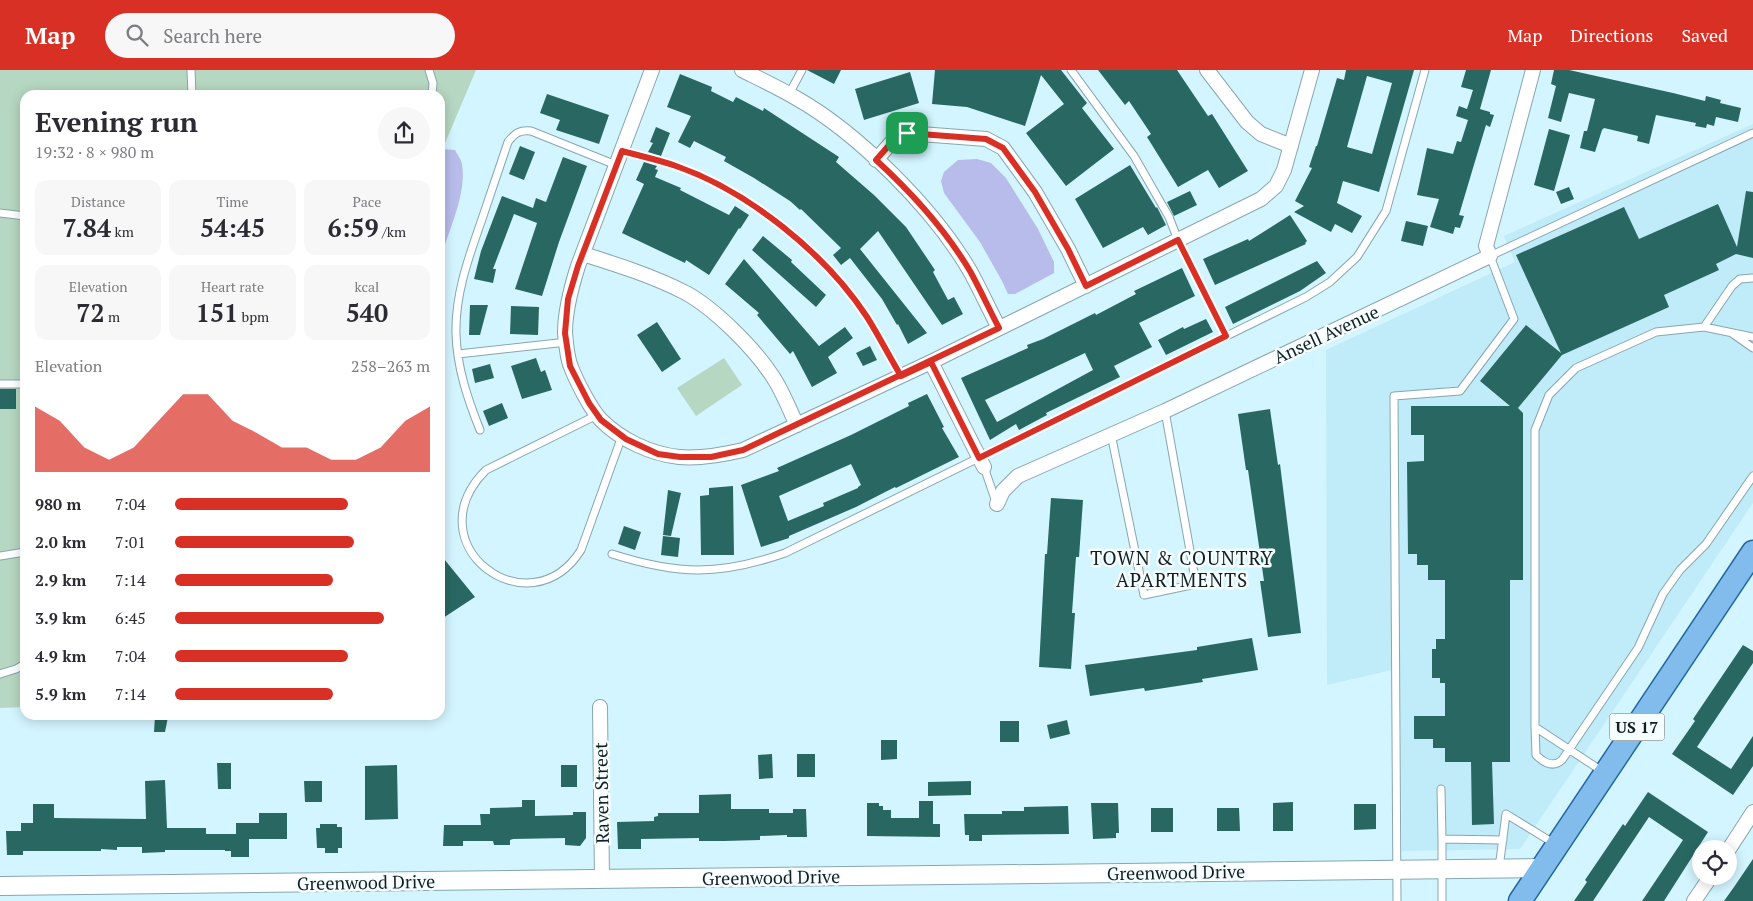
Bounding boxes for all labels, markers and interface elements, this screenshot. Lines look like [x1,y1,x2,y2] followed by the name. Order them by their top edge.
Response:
[105,13,455,58] search box
[25,19,75,51] text: Map
[123,21,151,49] icon: search
[163,23,262,48] text: Search here
[1507,23,1542,47] text: Map
[1570,23,1653,47] text: Directions
[1681,23,1728,47] text: Saved
[35,103,198,140] text: Evening run
[378,107,430,159] button: share
[886,112,928,154] pin
[893,119,921,147] icon: arrive
[35,141,154,163] text: 19:32 · 8 × 980 m
[71,192,125,211] text: Distance
[216,192,249,211] text: Time
[352,192,381,211] text: Pace
[63,211,111,244] text: 7.84
[200,211,265,244] text: 54:45
[328,211,379,244] text: 6:59
[111,222,134,241] text: km
[379,222,406,241] text: /km
[69,277,128,296] text: Elevation
[201,277,264,296] text: Heart rate
[354,277,379,296] text: kcal
[76,296,105,329] text: 72
[196,296,238,329] text: 151
[346,296,388,329] text: 540
[1269,299,1383,369] street label: Ansell Avenue
[105,307,120,326] text: m
[238,307,269,326] text: bpm
[35,355,102,377] text: Elevation
[351,355,430,377] text: 258–263 m
[35,493,81,515] text: 980 m
[115,493,146,515] text: 7:04
[35,531,86,553] text: 2.0 km
[115,531,146,553] text: 7:01
[1090,545,1274,592] district label: TOWN & COUNTRY APARTMENTS
[35,569,86,591] text: 2.9 km
[115,569,146,591] text: 7:14
[35,607,86,629] text: 3.9 km
[115,607,146,629] text: 6:45
[35,645,86,667] text: 4.9 km
[115,645,146,667] text: 7:04
[35,683,86,705] text: 5.9 km
[115,683,146,705] text: 7:14
[1610,714,1664,740] road number: US 17
[588,742,614,844] street label: Raven Street
[1692,840,1737,885] map controls
[1692,840,1737,885] button: locate
[1107,859,1245,885] street label: Greenwood Drive
[702,864,840,890] street label: Greenwood Drive
[297,869,435,895] street label: Greenwood Drive

